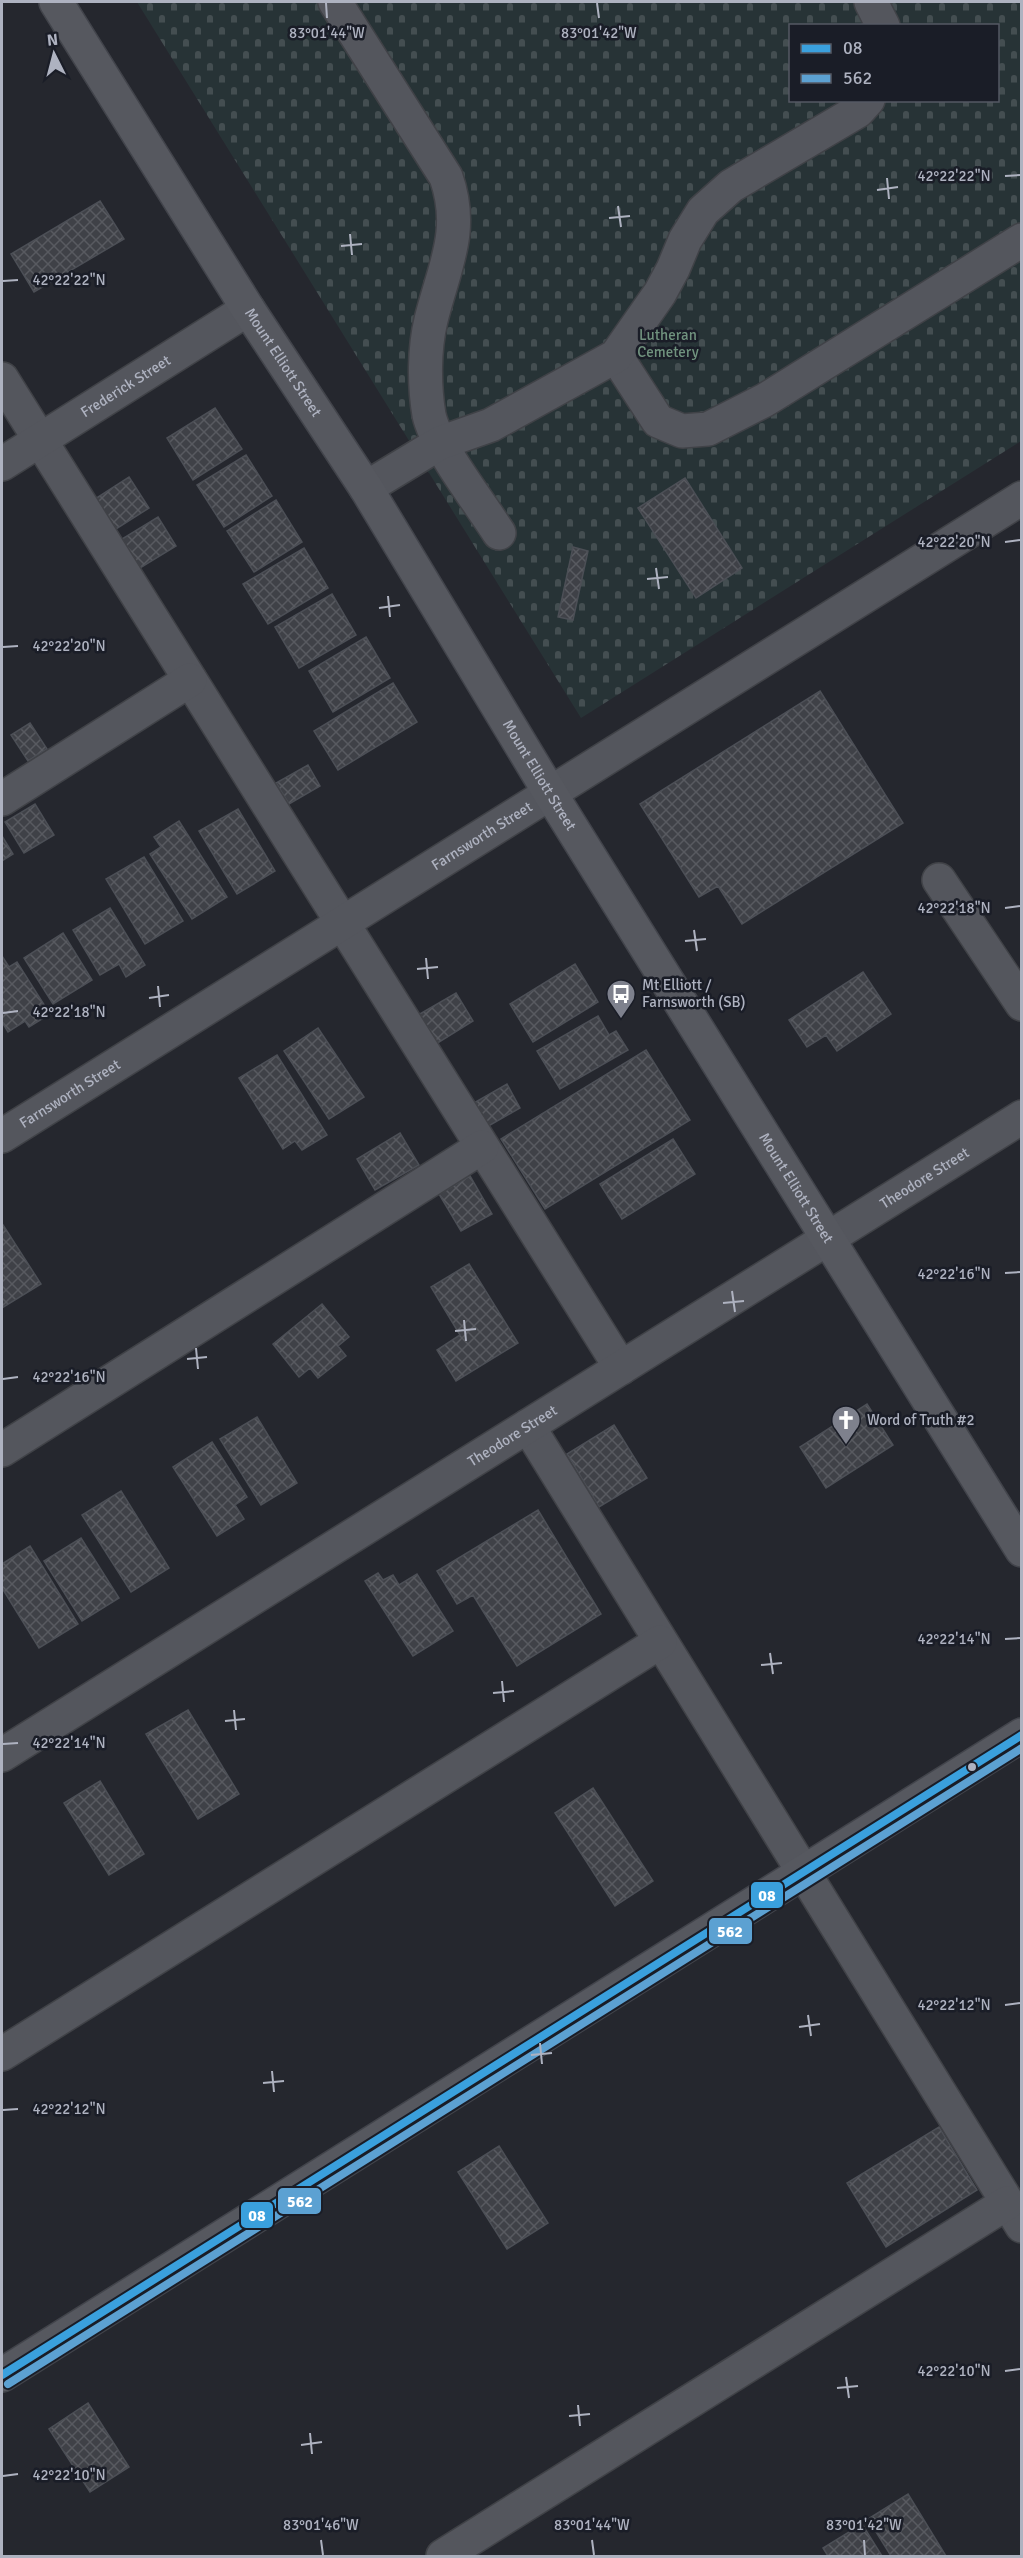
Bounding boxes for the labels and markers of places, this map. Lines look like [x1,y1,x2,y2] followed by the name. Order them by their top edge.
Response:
[642,976,746,1011] place label: Mt Elliott / Farnsworth (SB)
[605,978,637,1020] bus stop icon: Mt Elliott / Farnsworth (SB)
[830,1404,862,1446] church icon: Word of Truth #2
[867,1411,975,1429] place label: Word of Truth #2
[966,1761,978,1773] unlabelled marker

